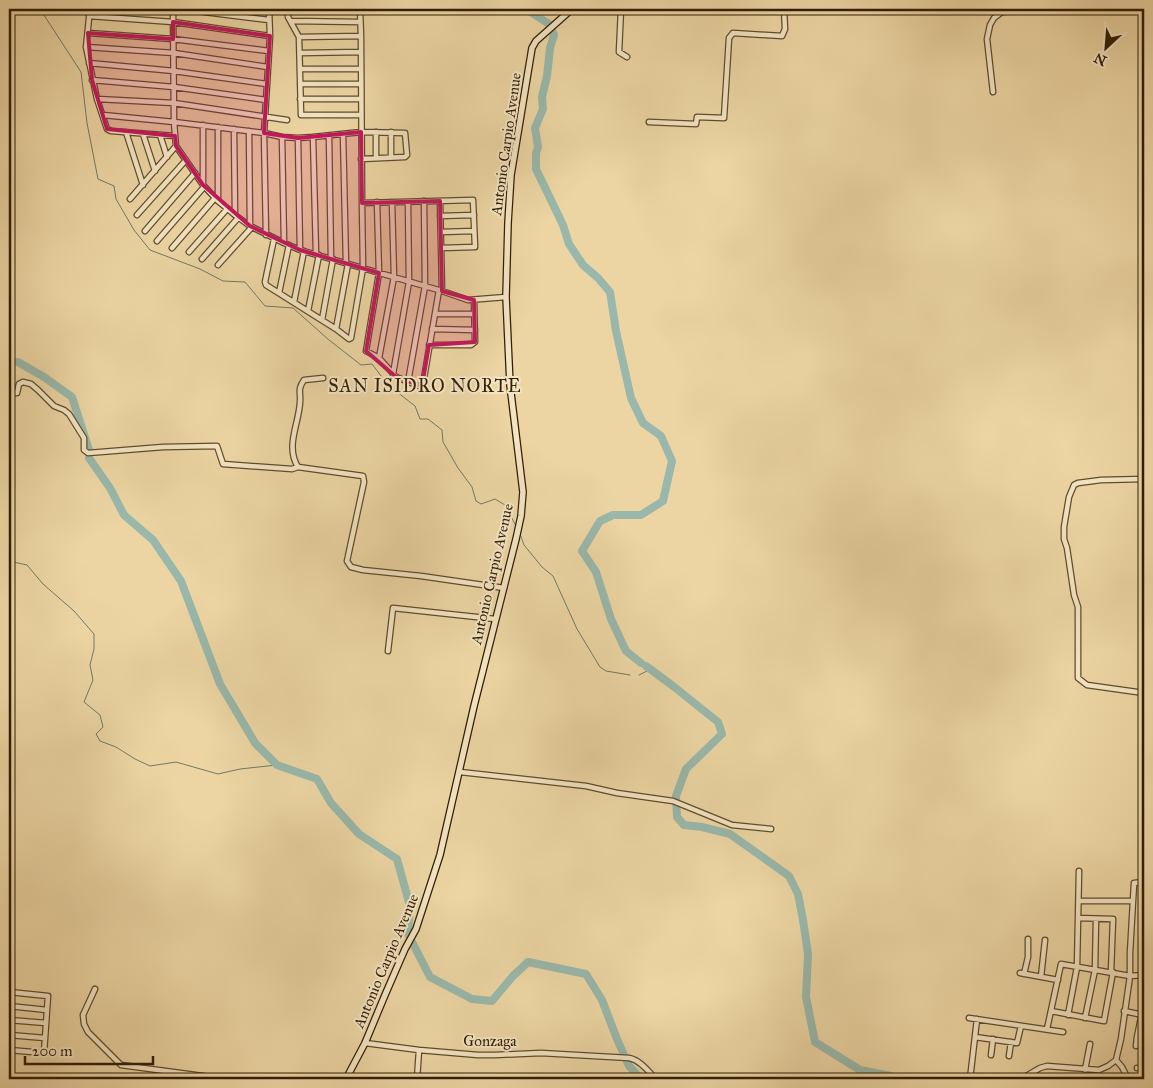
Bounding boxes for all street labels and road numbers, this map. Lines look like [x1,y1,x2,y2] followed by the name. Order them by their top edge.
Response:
[487,72,525,217] street label: Antonio Carpio Avenue
[467,502,517,647] street label: Antonio Carpio Avenue
[349,891,422,1032] street label: Antonio Carpio Avenue
[463,1032,517,1050] street label: Gonzaga

